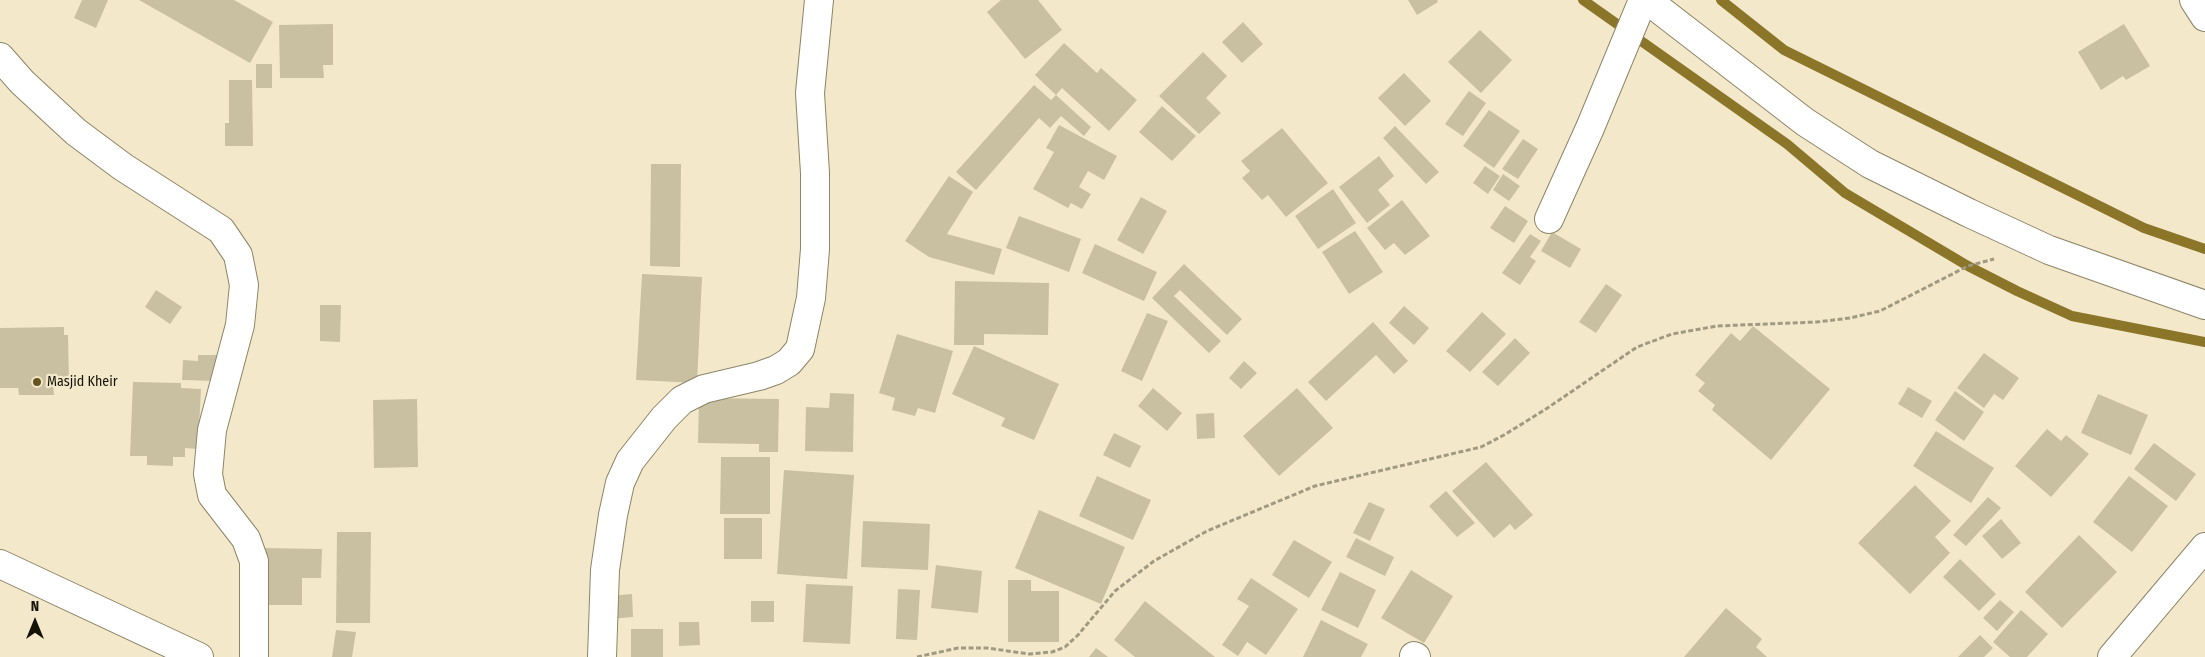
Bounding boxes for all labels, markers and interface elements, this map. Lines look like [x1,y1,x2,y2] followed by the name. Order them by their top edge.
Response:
[47,374,118,390] place label: Masjid Kheir
[31,376,43,388] marker: Masjid Kheir
[10,597,60,647] north arrow
[31,598,39,615] text: N

